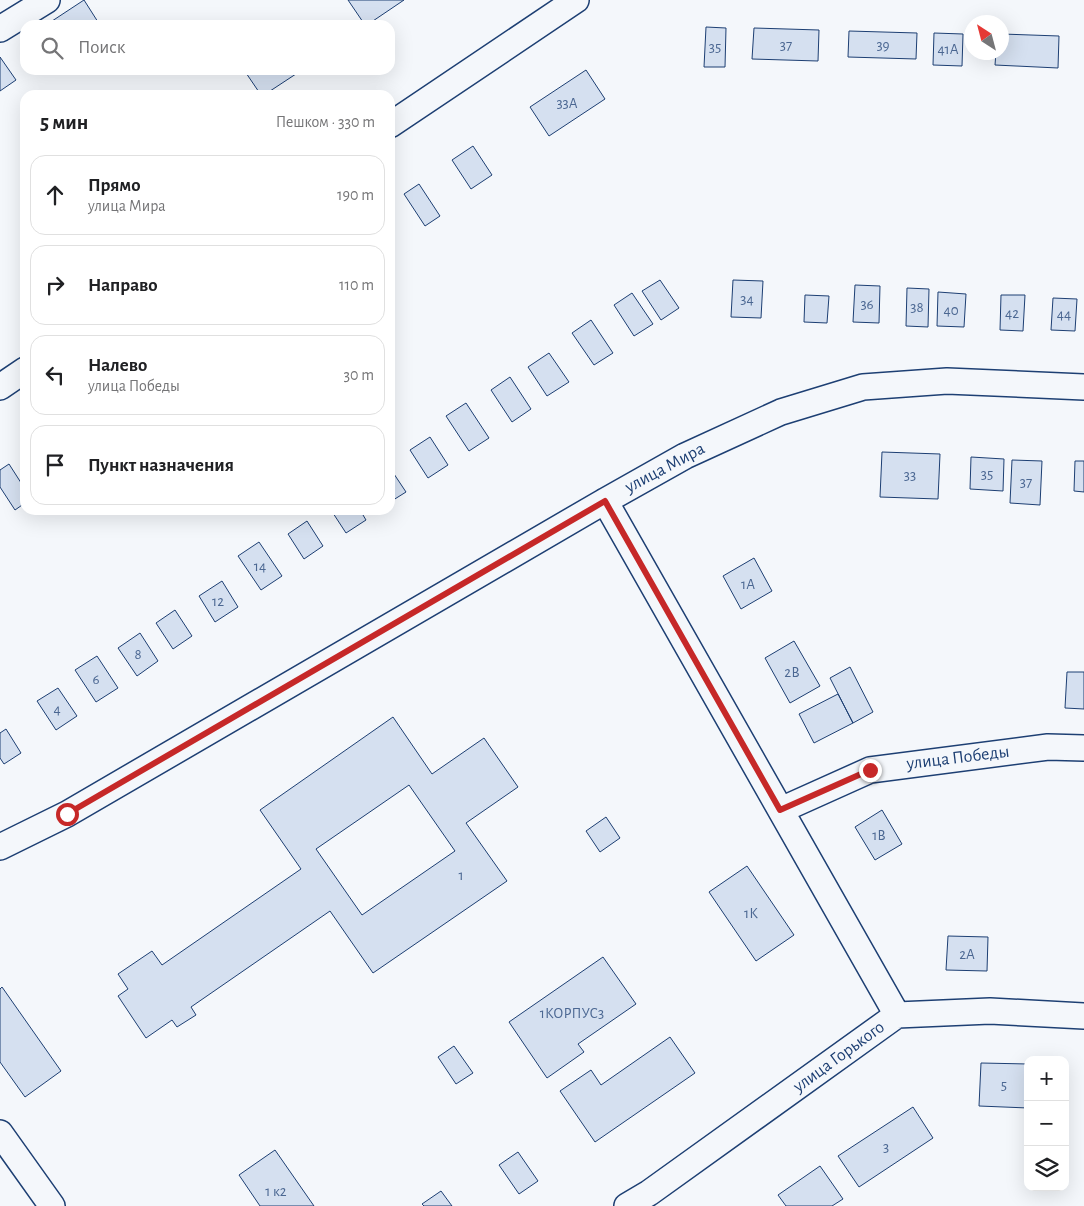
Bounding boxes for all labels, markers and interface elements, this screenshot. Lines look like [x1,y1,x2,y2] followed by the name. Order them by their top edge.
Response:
[964,15,1009,60] north arrow
[20,20,395,75] search box
[38,34,66,62] icon: search
[78,38,125,57] text: Поиск
[780,38,792,53] house number: 37
[876,38,890,53] house number: 39
[709,40,721,55] house number: 35
[937,42,959,57] house number: 41А
[556,96,578,111] house number: 33А
[40,112,88,133] text: 5 мин
[276,114,375,130] text: Пешком · 330 m
[88,176,141,195] text: Прямо
[41,181,69,209] icon: ahead
[337,187,374,203] text: 190 m
[88,198,166,214] text: улица Мира
[41,271,69,299] icon: right
[88,276,158,295] text: Направо
[339,277,374,293] text: 110 m
[740,292,754,307] house number: 34
[860,297,874,312] house number: 36
[910,300,924,315] house number: 38
[943,303,959,318] house number: 40
[1005,306,1019,321] house number: 42
[1057,307,1071,322] house number: 44
[88,356,147,375] text: Налево
[41,361,69,389] icon: left
[344,367,374,383] text: 30 m
[88,378,180,394] text: улица Победы
[621,440,708,497] street label: улица Мира
[41,451,69,479] icon: arrive
[88,456,234,475] text: Пункт назначения
[981,467,993,482] house number: 35
[904,468,916,483] house number: 33
[1020,475,1032,490] house number: 37
[254,559,266,574] house number: 14
[741,577,755,592] house number: 1А
[212,594,224,609] house number: 12
[134,647,142,662] house number: 8
[784,665,800,680] house number: 2В
[92,672,100,687] house number: 6
[53,702,61,717] house number: 4
[904,742,1010,773] street label: улица Победы
[859,759,882,782] route end
[56,803,79,826] route start
[872,828,886,843] house number: 1В
[458,868,464,883] house number: 1
[744,906,758,921] house number: 1К
[959,947,975,962] house number: 2А
[540,1006,604,1021] house number: 1КОРПУС3
[789,1018,888,1097] street label: улица Горького
[1024,1056,1069,1191] map controls
[1024,1056,1069,1101] button: +
[1001,1078,1007,1093] house number: 5
[1024,1101,1069,1146] button: −
[883,1140,889,1155] house number: 3
[1024,1146,1069,1191] button: layers
[265,1184,287,1199] house number: 1 к2

